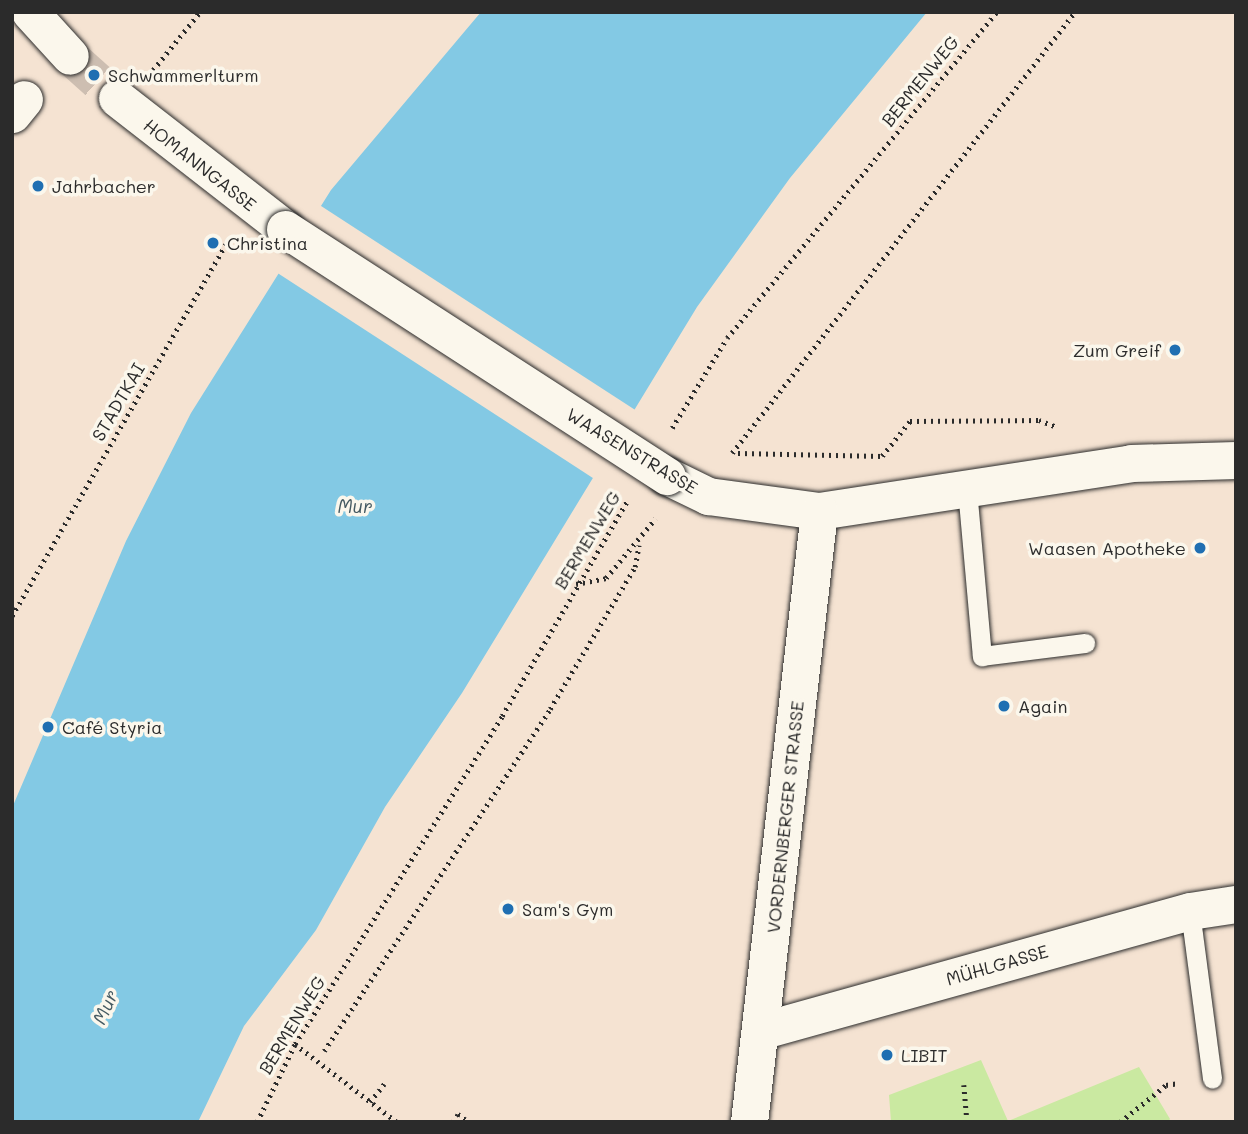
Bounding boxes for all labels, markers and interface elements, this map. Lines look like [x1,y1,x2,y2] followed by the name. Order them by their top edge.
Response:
[877,31,963,131] street label: BERMENWEG
[108,64,259,86] place label: Schwammerlturm
[86,67,102,83] marker: Schwammerlturm
[139,114,261,216] street label: HOMANNGASSE
[52,175,156,197] place label: Jahrbacher
[30,178,46,194] marker: Jahrbacher
[227,232,308,254] place label: Christina
[205,235,221,251] marker: Christina
[1073,339,1161,361] place label: Zum Greif
[1167,342,1183,358] marker: Zum Greif
[87,359,149,445] street label: STADTKAI
[562,403,702,499] street label: WAASENSTRASSE
[549,487,625,593] street label: BERMENWEG
[337,495,373,517] water label: Mur
[1028,537,1186,559] place label: Waasen Apotheke
[1192,540,1208,556] marker: Waasen Apotheke
[1018,695,1068,717] place label: Again
[996,698,1012,714] marker: Again
[762,700,808,934] street label: VORDERNBERGER STRASSE
[62,716,162,738] place label: Café Styria
[40,719,56,735] marker: Café Styria
[522,898,613,920] place label: Sam's Gym
[500,901,516,917] marker: Sam's Gym
[944,940,1050,990] street label: MÜHLGASSE
[254,972,330,1078] street label: BERMENWEG
[87,986,123,1028] water label: Mur
[901,1044,947,1066] place label: LIBIT
[879,1047,895,1063] marker: LIBIT

